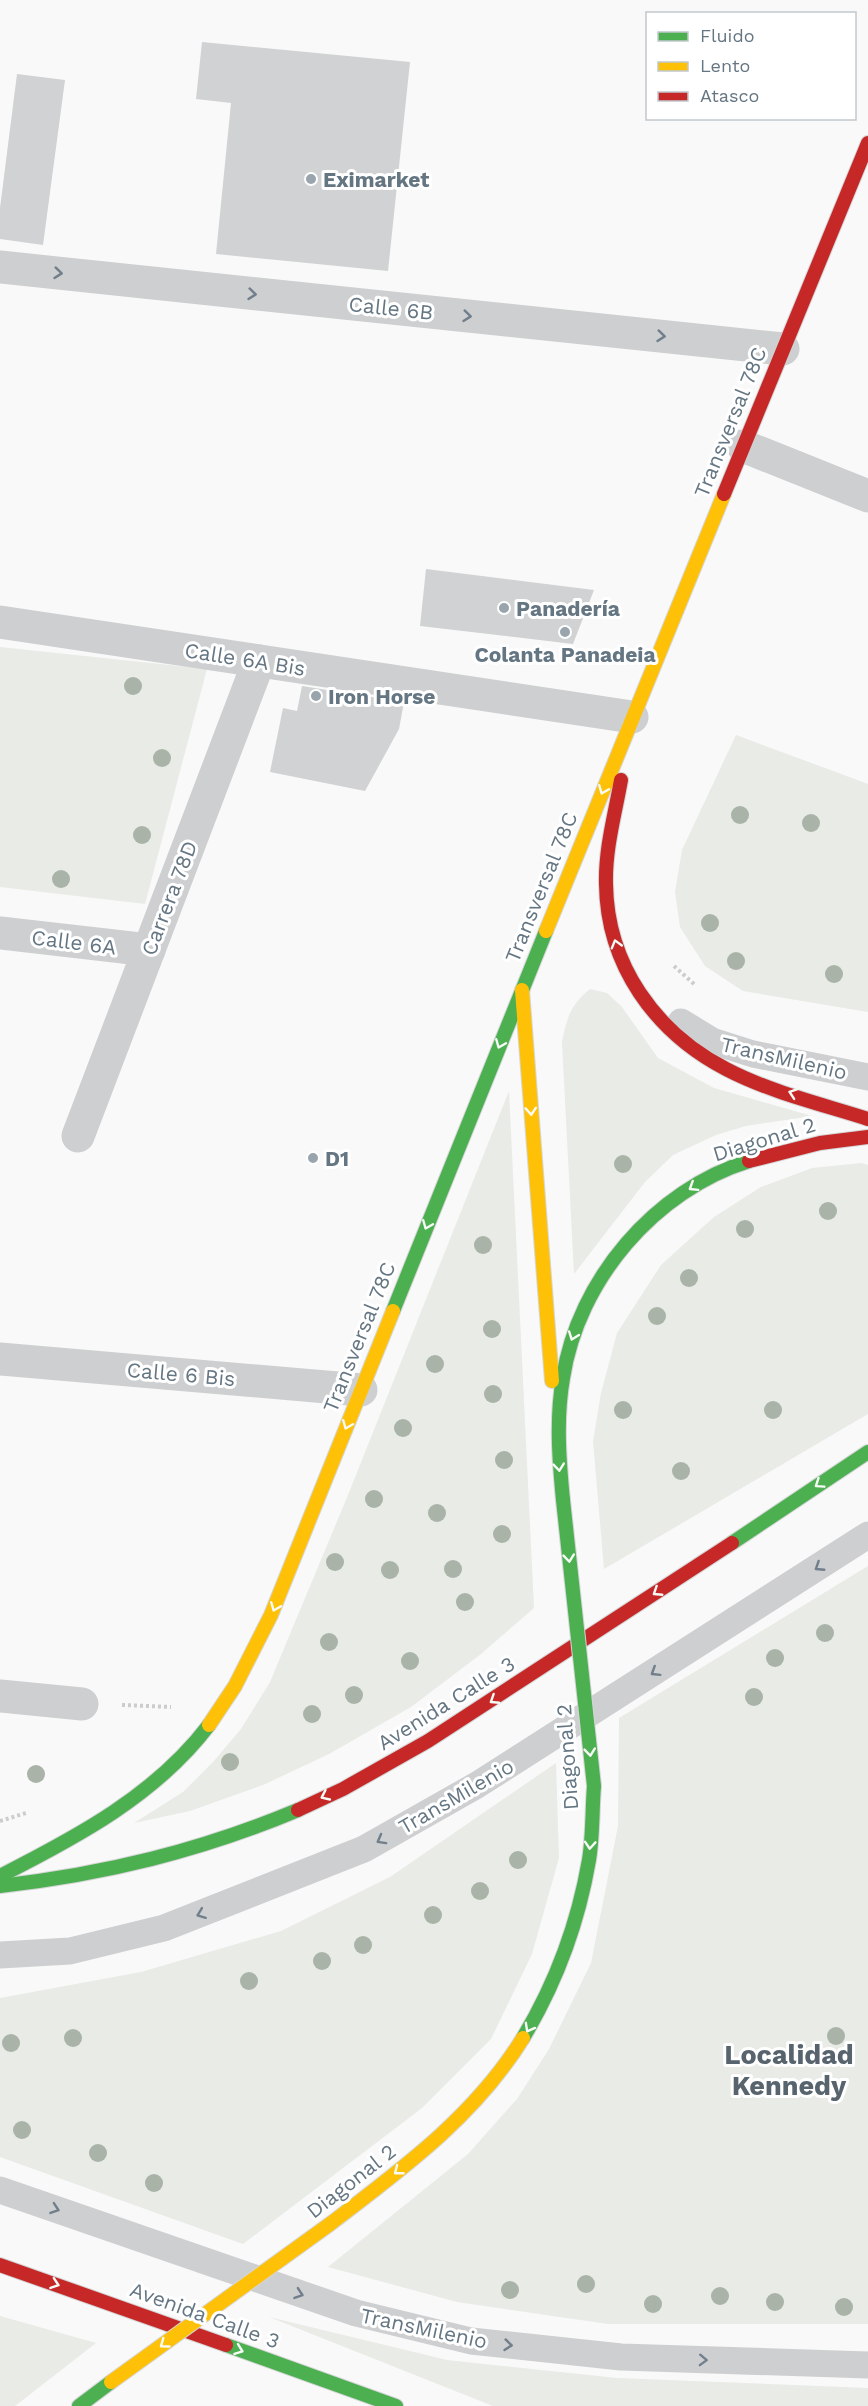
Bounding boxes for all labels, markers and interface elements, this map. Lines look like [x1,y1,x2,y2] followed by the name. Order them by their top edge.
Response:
[646,12,856,120] legend
[700,25,754,46] text: Fluido
[700,55,750,76] text: Lento
[700,85,759,106] text: Atasco
[323,167,429,192] place label: Eximarket
[304,172,318,186] marker: Eximarket
[54,266,63,279] one-way arrow
[248,287,257,299] one-way arrow
[347,291,435,325] street label: Calle 6B
[462,309,472,322] one-way arrow
[656,329,665,342] one-way arrow
[688,343,772,501] street label: Transversal 78C
[516,596,621,621] place label: Panadería
[497,601,511,615] marker: Panadería
[558,625,572,639] marker: Colanta Panadeia
[183,637,307,681] street label: Calle 6A Bis
[474,642,656,667] place label: Colanta Panadeia
[328,684,435,709] place label: Iron Horse
[309,689,323,703] marker: Iron Horse
[598,784,610,795] one-way arrow
[499,808,583,966] street label: Transversal 78C
[136,837,202,959] street label: Carrera 78D
[30,924,118,960] street label: Calle 6A
[611,939,623,950] one-way arrow
[719,1031,849,1085] street label: TransMilenio
[495,1038,507,1049] one-way arrow
[788,1088,799,1101] one-way arrow
[525,1106,538,1115] one-way arrow
[710,1112,818,1166] street label: Diagonal 2
[325,1146,349,1171] place label: D1
[306,1151,320,1165] marker: D1
[688,1180,699,1191] one-way arrow
[422,1219,434,1230] one-way arrow
[317,1258,401,1416] street label: Transversal 78C
[568,1331,581,1341] one-way arrow
[126,1357,236,1391] street label: Calle 6 Bis
[342,1419,354,1430] one-way arrow
[552,1462,565,1471] one-way arrow
[815,1477,826,1488] one-way arrow
[562,1554,575,1563] one-way arrow
[815,1560,826,1571] one-way arrow
[652,1584,663,1595] one-way arrow
[270,1600,282,1611] one-way arrow
[373,1651,519,1755] street label: Avenida Calle 3
[650,1665,661,1676] one-way arrow
[490,1692,500,1704] one-way arrow
[551,1703,583,1811] street label: Diagonal 2
[583,1748,596,1757] one-way arrow
[394,1753,518,1839] street label: TransMilenio
[321,1789,332,1801] one-way arrow
[377,1832,387,1844] one-way arrow
[584,1840,597,1849] one-way arrow
[196,1906,206,1919] one-way arrow
[524,2022,536,2032] one-way arrow
[724,2039,854,2102] district label: Localidad Kennedy
[301,2138,401,2224] street label: Diagonal 2
[394,2163,405,2174] one-way arrow
[49,2202,60,2215] one-way arrow
[49,2276,60,2289] one-way arrow
[127,2276,283,2354] street label: Avenida Calle 3
[293,2286,304,2299] one-way arrow
[359,2302,489,2354] street label: TransMilenio
[159,2337,170,2348] one-way arrow
[504,2338,513,2351] one-way arrow
[233,2342,244,2355] one-way arrow
[698,2354,707,2367] one-way arrow

